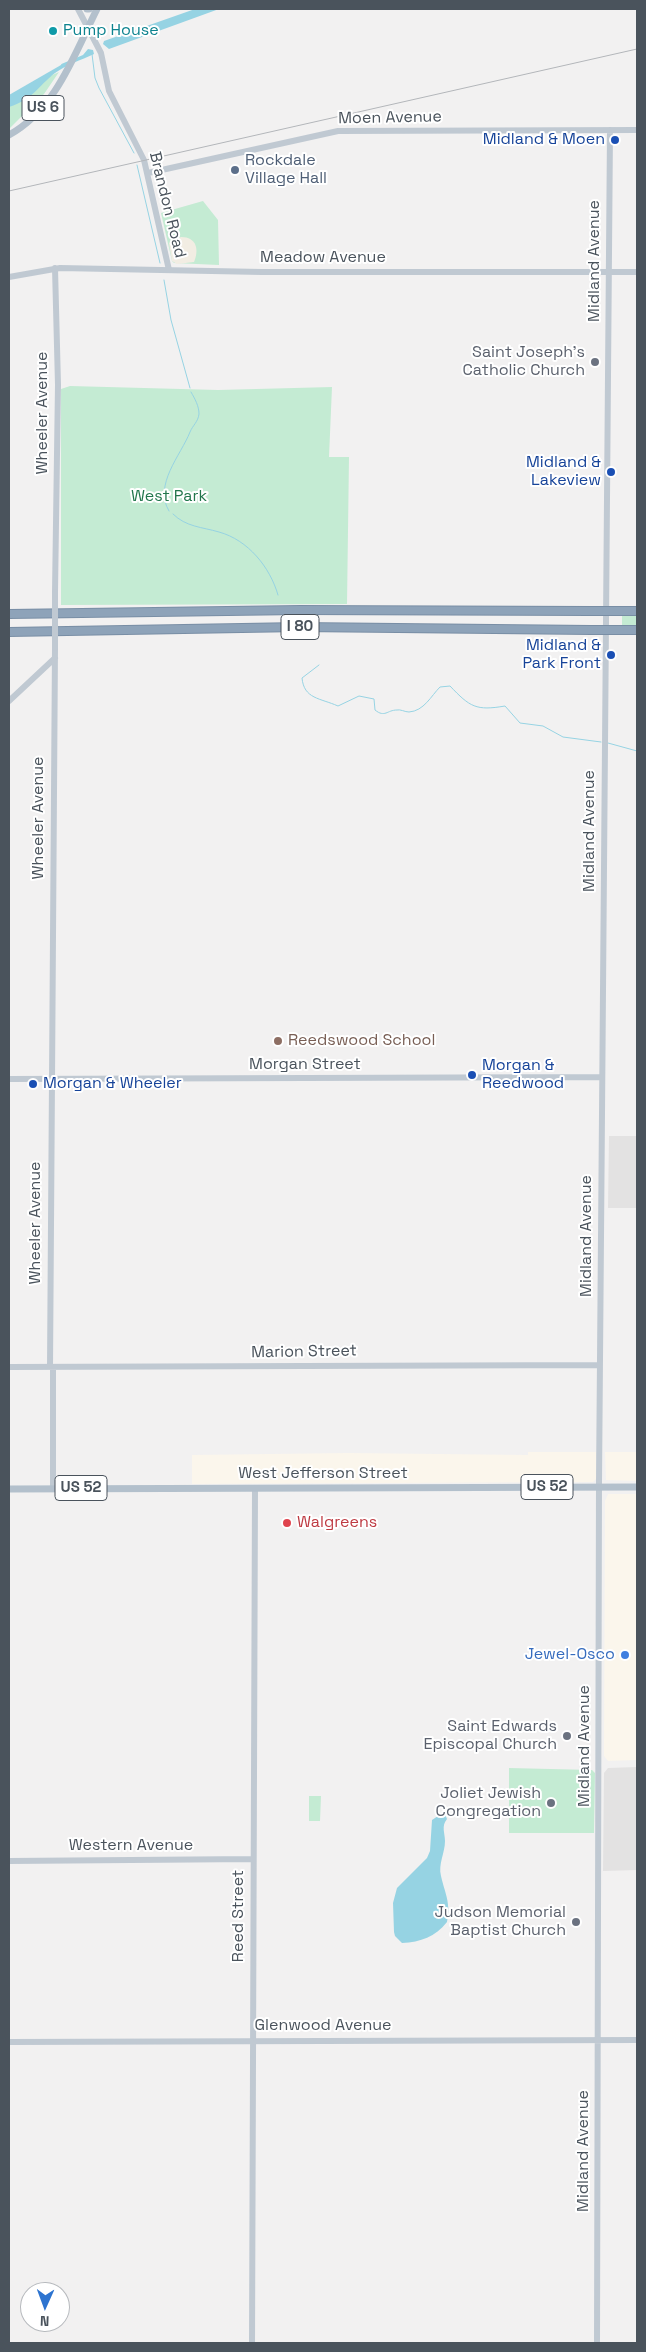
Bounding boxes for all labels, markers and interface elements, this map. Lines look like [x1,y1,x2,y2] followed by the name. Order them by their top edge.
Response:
[63,21,159,41] place label: Pump House
[47,25,59,37] marker: Pump House
[22,96,64,120] road number: US 6
[338,107,442,129] street label: Moen Avenue
[483,130,605,150] place label: Midland & Moen
[609,134,621,146] marker: Midland & Moen
[145,150,189,260] street label: Brandon Road
[245,151,327,189] place label: Rockdale Village Hall
[229,164,241,176] marker: Rockdale Village Hall
[585,200,605,322] street label: Midland Avenue
[260,248,386,268] street label: Meadow Avenue
[463,343,585,381] place label: Saint Joseph's Catholic Church
[33,352,53,474] street label: Wheeler Avenue
[589,356,601,368] marker: Saint Joseph's Catholic Church
[526,453,601,491] place label: Midland & Lakeview
[605,466,617,478] marker: Midland & Lakeview
[131,487,207,507] park label: West Park
[281,614,319,640] road number: I 80
[522,636,601,674] place label: Midland & Park Front
[605,649,617,661] marker: Midland & Park Front
[29,757,49,879] street label: Wheeler Avenue
[580,770,600,892] street label: Midland Avenue
[288,1031,435,1051] place label: Reedswood School
[272,1035,284,1047] marker: Reedswood School
[249,1055,361,1075] street label: Morgan Street
[482,1056,564,1094] place label: Morgan & Reedwood
[466,1069,478,1081] marker: Morgan & Reedwood
[43,1074,182,1094] place label: Morgan & Wheeler
[27,1078,39,1090] marker: Morgan & Wheeler
[26,1162,46,1284] street label: Wheeler Avenue
[577,1175,597,1297] street label: Midland Avenue
[251,1341,357,1363] street label: Marion Street
[238,1464,408,1484] street label: West Jefferson Street
[521,1474,573,1500] road number: US 52
[55,1476,107,1500] road number: US 52
[297,1513,377,1533] place label: Walgreens
[281,1517,293,1529] marker: Walgreens
[525,1645,615,1665] place label: Jewel-Osco
[619,1649,631,1661] marker: Jewel-Osco
[575,1685,595,1807] street label: Midland Avenue
[423,1717,557,1755] place label: Saint Edwards Episcopal Church
[561,1730,573,1742] marker: Saint Edwards Episcopal Church
[436,1784,541,1822] place label: Joliet Jewish Congregation
[545,1797,557,1809] marker: Joliet Jewish Congregation
[69,1836,193,1856] street label: Western Avenue
[229,1870,249,1962] street label: Reed Street
[435,1903,566,1941] place label: Judson Memorial Baptist Church
[570,1916,582,1928] marker: Judson Memorial Baptist Church
[254,2016,392,2036] street label: Glenwood Avenue
[574,2090,594,2212] street label: Midland Avenue
[20,2282,70,2332] north arrow
[40,2312,50,2330] text: N

